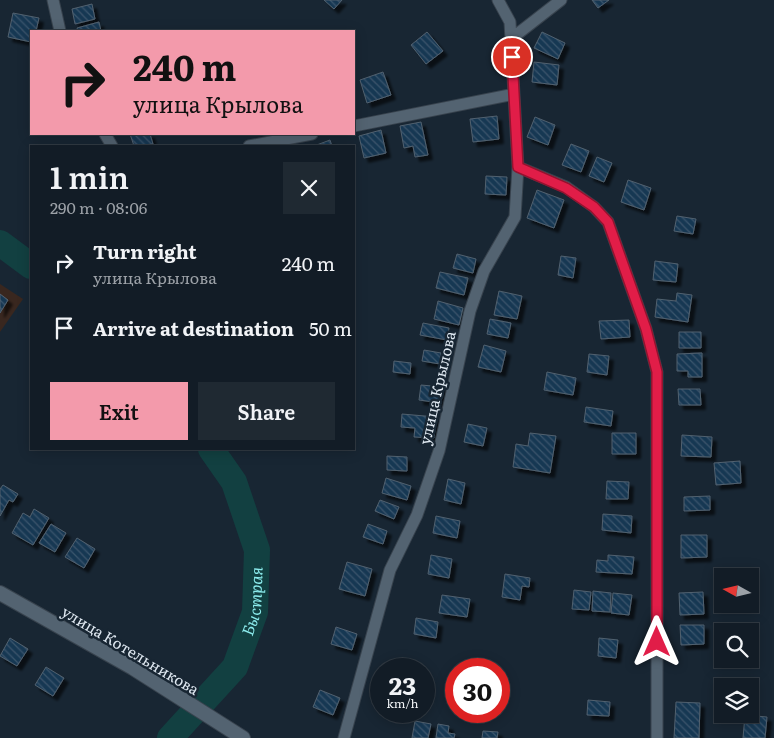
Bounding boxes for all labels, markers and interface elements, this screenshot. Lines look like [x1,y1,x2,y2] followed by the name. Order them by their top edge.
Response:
[491,36,533,78] pin
[133,40,236,92] text: 240 m
[498,43,526,71] icon: arrive
[50,50,115,115] icon: right
[133,87,303,120] text: улица Крылова
[50,154,129,198] text: 1 min
[283,162,335,214] button: close
[50,195,147,219] text: 290 m · 08:06
[93,237,197,265] text: Turn right
[50,249,78,277] icon: right
[282,249,335,277] text: 240 m
[93,265,217,289] text: улица Крылова
[50,314,78,342] icon: arrive
[93,314,294,342] text: Arrive at destination
[309,314,352,342] text: 50 m
[412,328,461,447] street label: улица Крылова
[50,382,188,440] button: Exit
[198,382,335,440] button: Share
[234,566,267,639] water label: Быстрая
[714,568,759,612] north arrow
[714,568,759,723] map controls
[58,599,205,700] street label: улица Котельникова
[630,615,682,667] position arrow
[714,623,759,668] button: search
[445,658,510,723] speed limit sign: 30
[389,666,416,703] text: 23
[714,678,759,723] button: layers
[387,694,418,712] text: km/h

